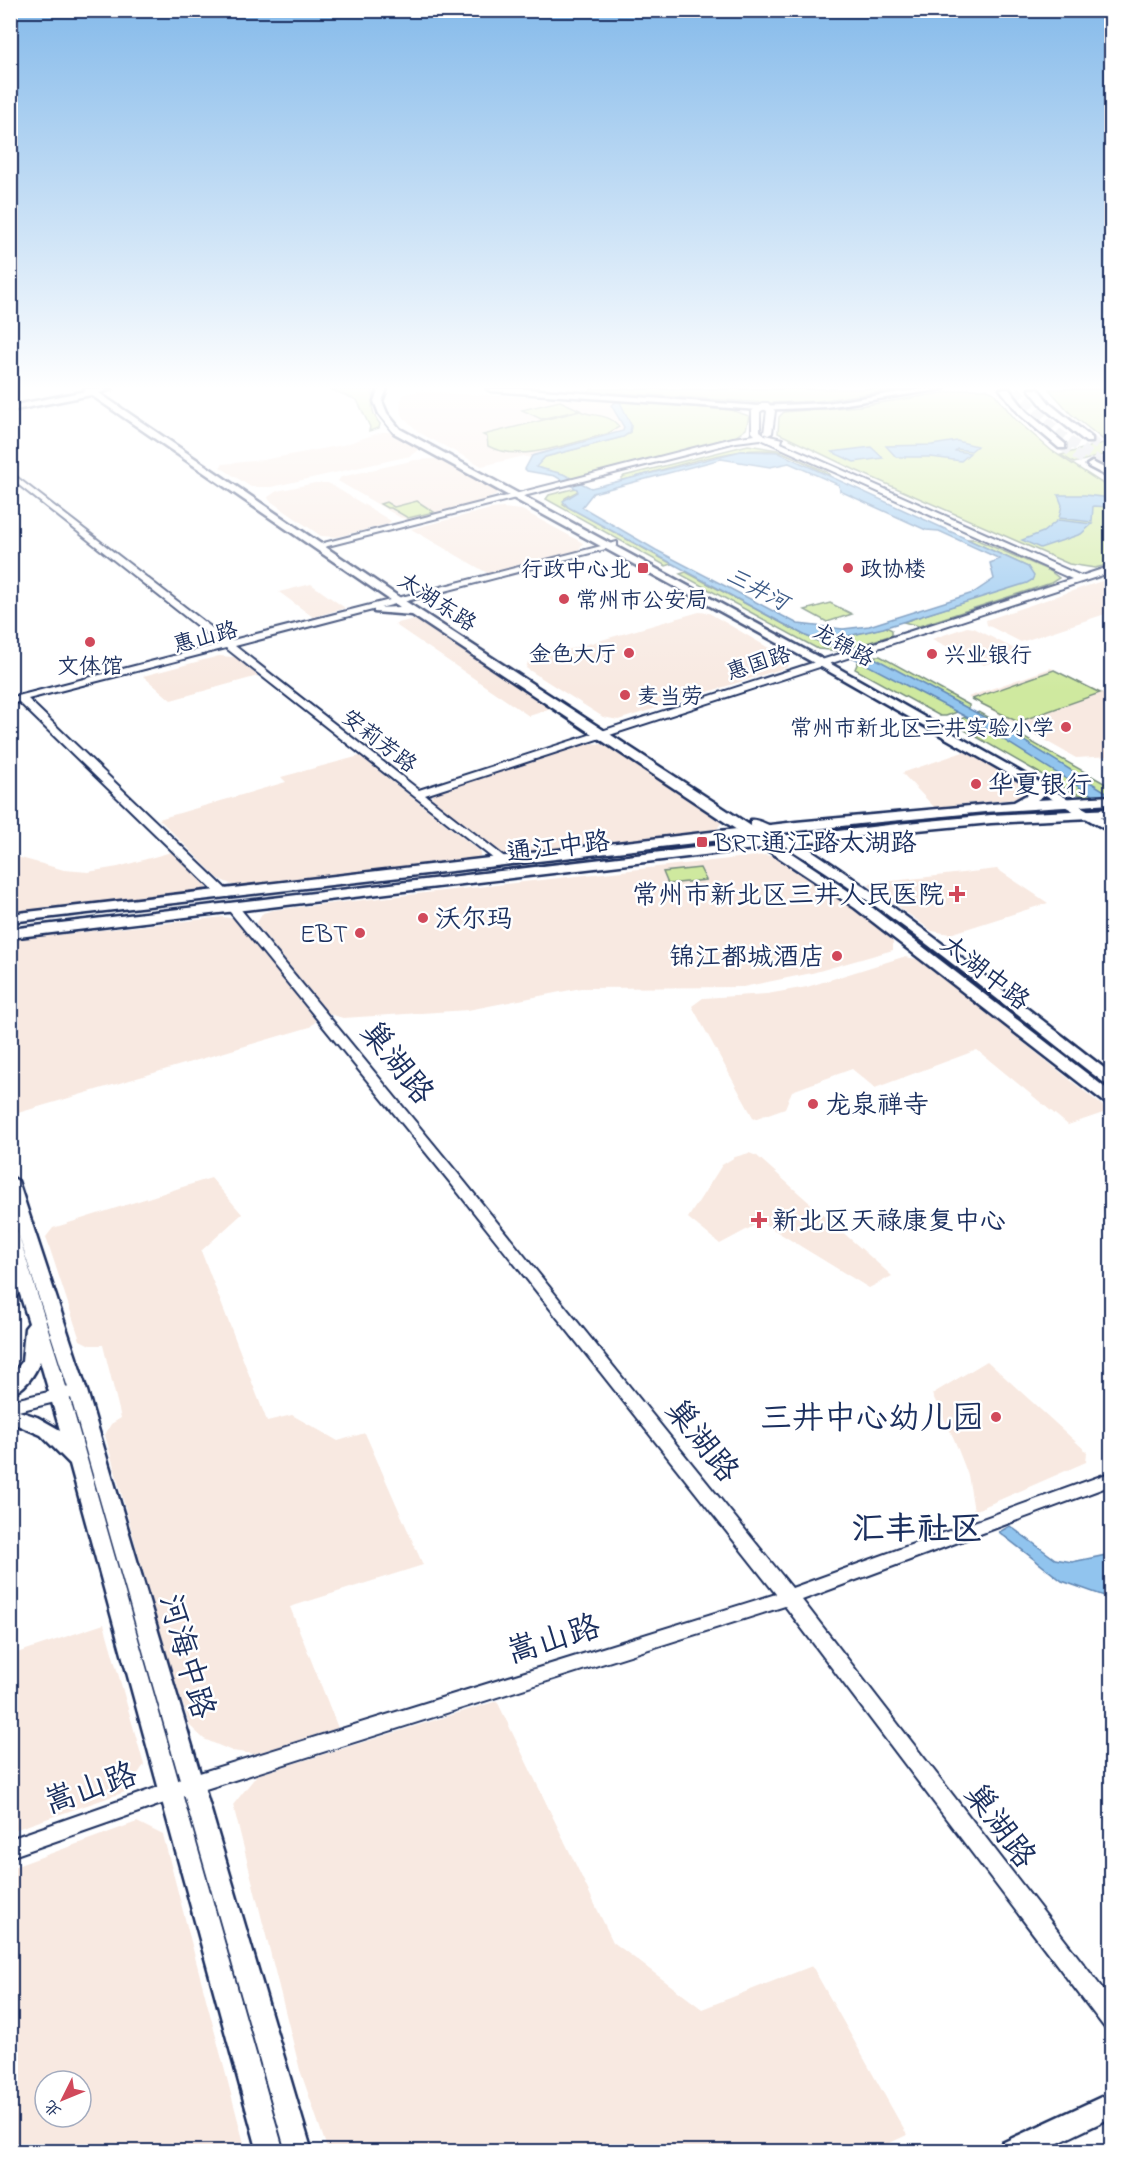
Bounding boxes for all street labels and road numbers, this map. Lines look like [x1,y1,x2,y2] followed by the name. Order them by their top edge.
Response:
[391,566,482,641] street label: 太湖东路
[170,615,242,663] street label: 惠山路
[806,617,879,677] street label: 龙锦路
[723,639,795,690] street label: 惠国路
[334,703,423,782] street label: 安莉芳路
[504,824,612,874] street label: 通江中路
[931,927,1037,1021] street label: 太湖中路
[347,1012,444,1116] street label: 巢湖路
[652,1390,749,1494] street label: 巢湖路
[144,1589,225,1725] street label: 河海中路
[501,1605,607,1678] street label: 嵩山路
[38,1752,144,1828] street label: 嵩山路
[951,1775,1046,1880] street label: 巢湖路

